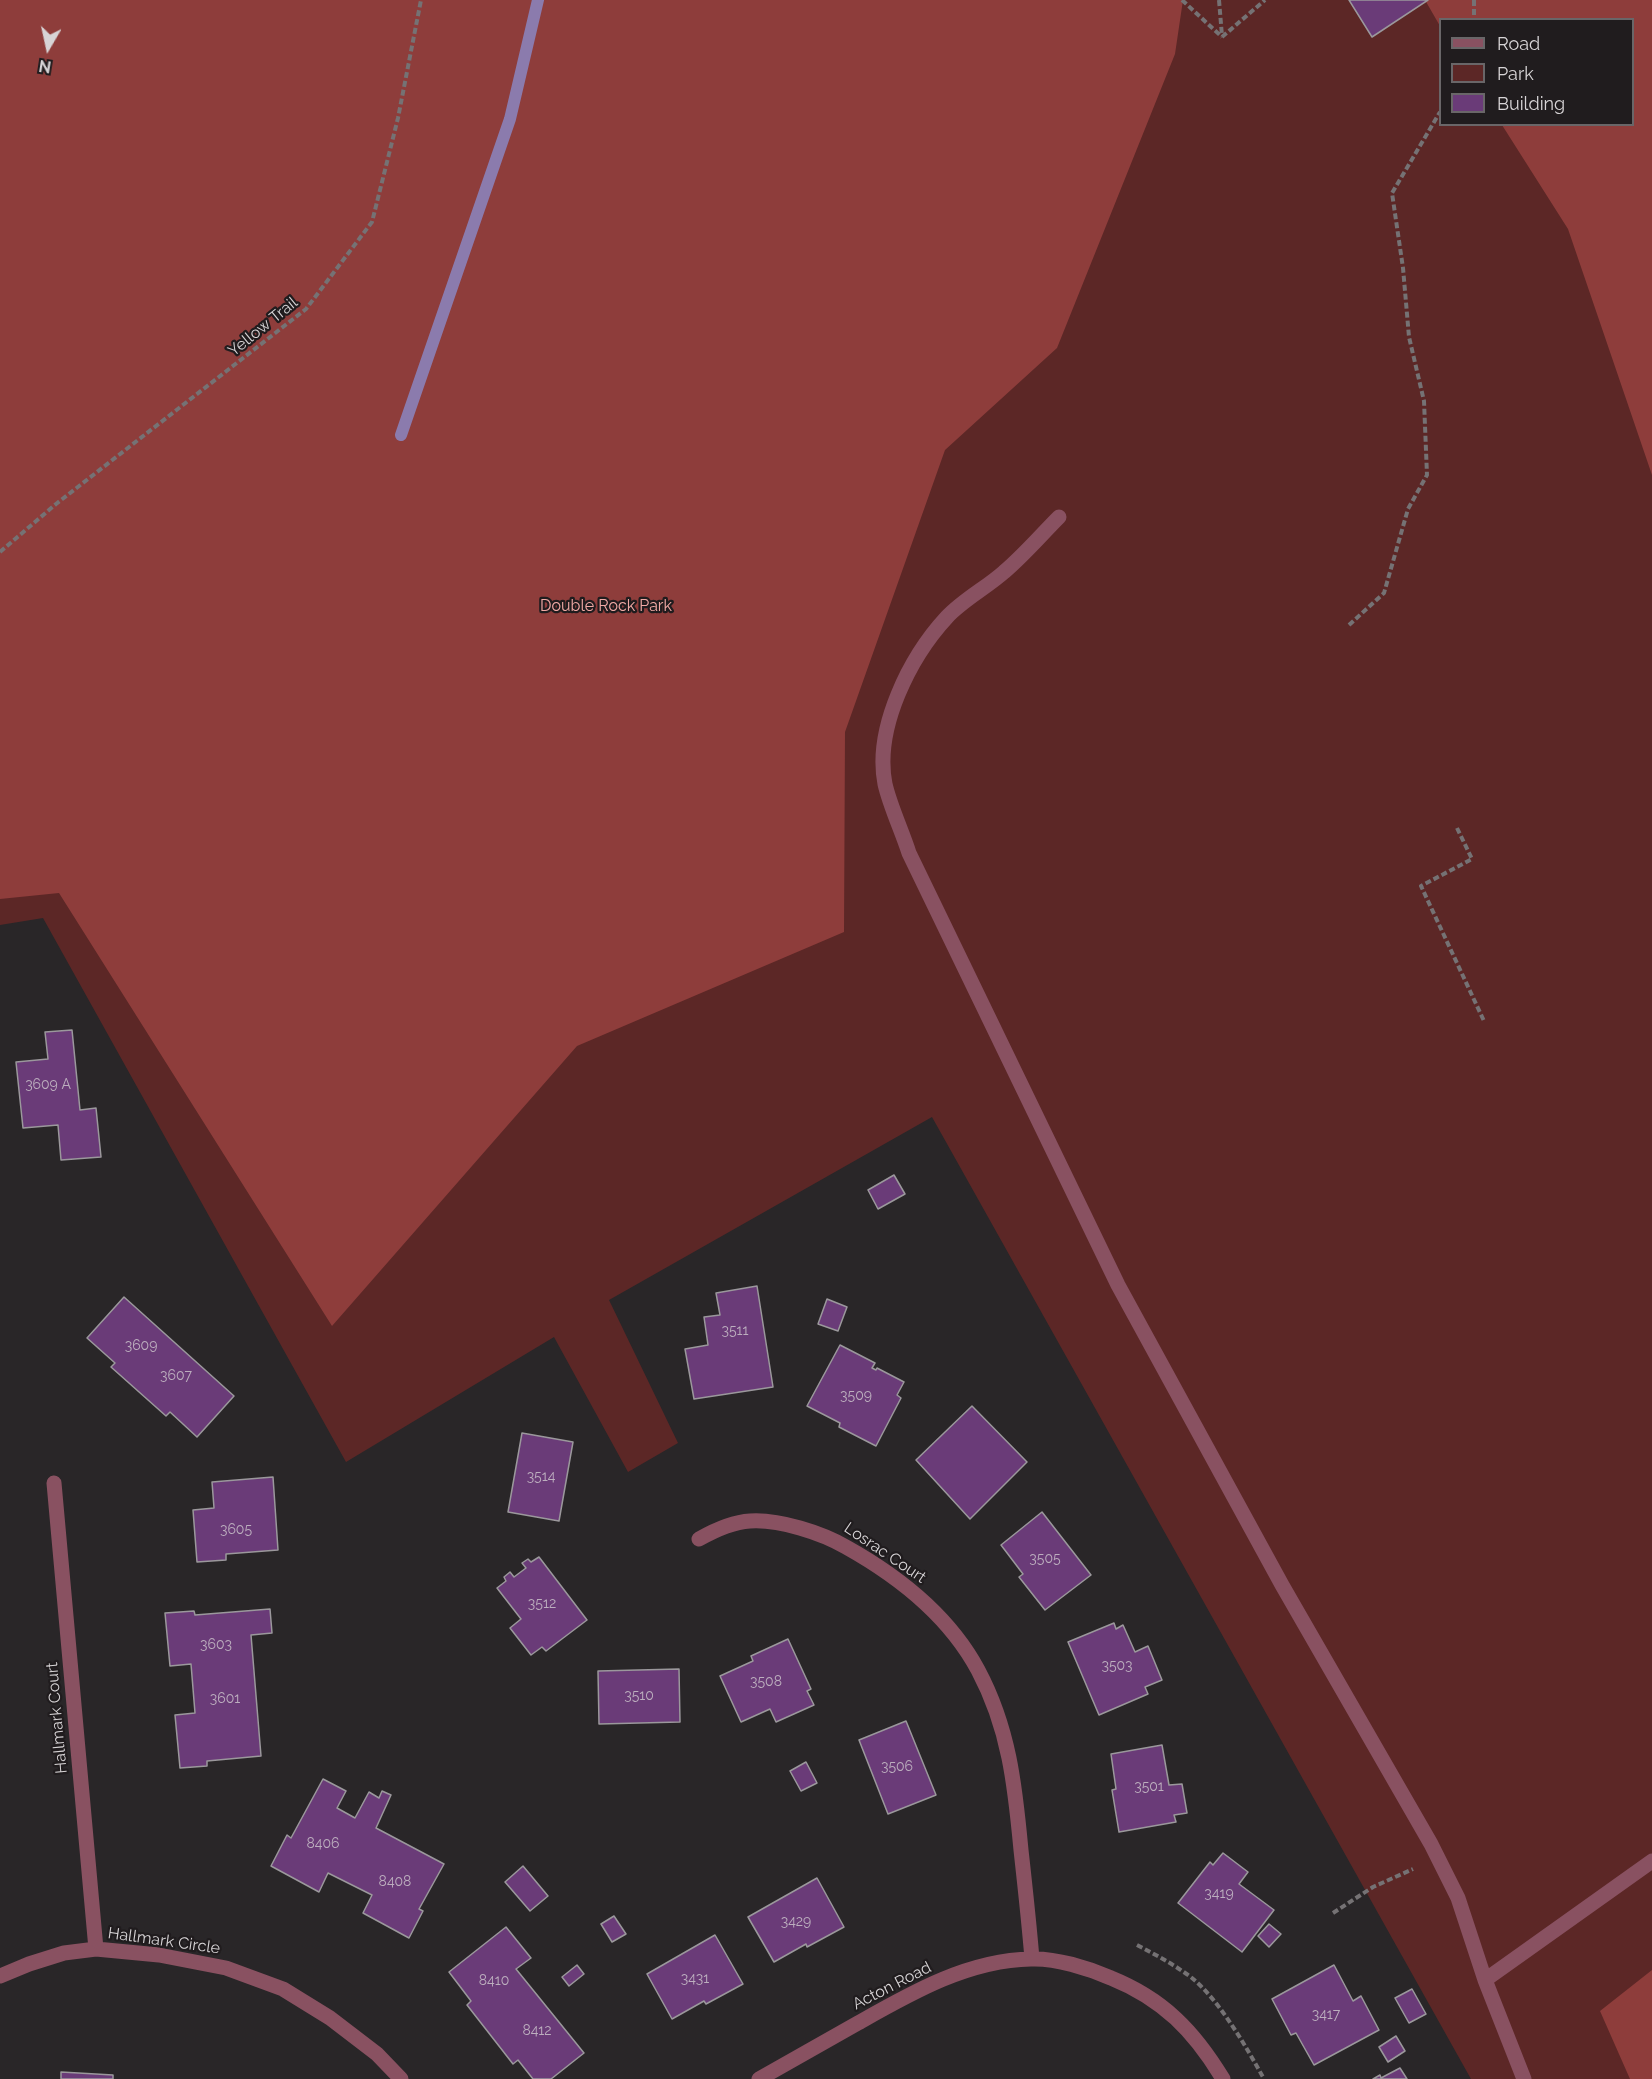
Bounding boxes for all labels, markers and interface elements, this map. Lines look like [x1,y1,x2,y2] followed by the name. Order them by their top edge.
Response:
[18,18,78,78] north arrow
[1439,18,1634,126] legend
[1497,33,1540,54] text: Road
[38,56,53,77] text: N
[1497,63,1534,84] text: Park
[1497,93,1565,114] text: Building
[224,293,302,361] street label: Yellow Trail
[540,596,672,616] park label: Double Rock Park
[25,1077,71,1093] house number: 3609 A
[721,1323,749,1339] house number: 3511
[125,1338,157,1354] house number: 3609
[160,1368,192,1384] house number: 3607
[840,1388,872,1404] house number: 3509
[527,1469,555,1485] house number: 3514
[840,1519,930,1587] street label: Losrac Court
[220,1522,252,1538] house number: 3605
[1029,1551,1061,1567] house number: 3505
[528,1596,556,1612] house number: 3512
[200,1637,232,1653] house number: 3603
[1101,1658,1133,1674] house number: 3503
[43,1662,71,1774] street label: Hallmark Court
[750,1674,782,1690] house number: 3508
[624,1688,654,1704] house number: 3510
[210,1691,240,1707] house number: 3601
[881,1759,913,1775] house number: 3506
[1134,1779,1164,1795] house number: 3501
[307,1836,339,1852] house number: 8406
[379,1874,411,1890] house number: 8408
[1204,1886,1234,1902] house number: 3419
[781,1914,811,1930] house number: 3429
[107,1924,221,1958] street label: Hallmark Circle
[849,1958,935,2014] street label: Acton Road
[681,1971,709,1987] house number: 3431
[479,1973,509,1989] house number: 8410
[1312,2007,1340,2023] house number: 3417
[522,2023,552,2039] house number: 8412

